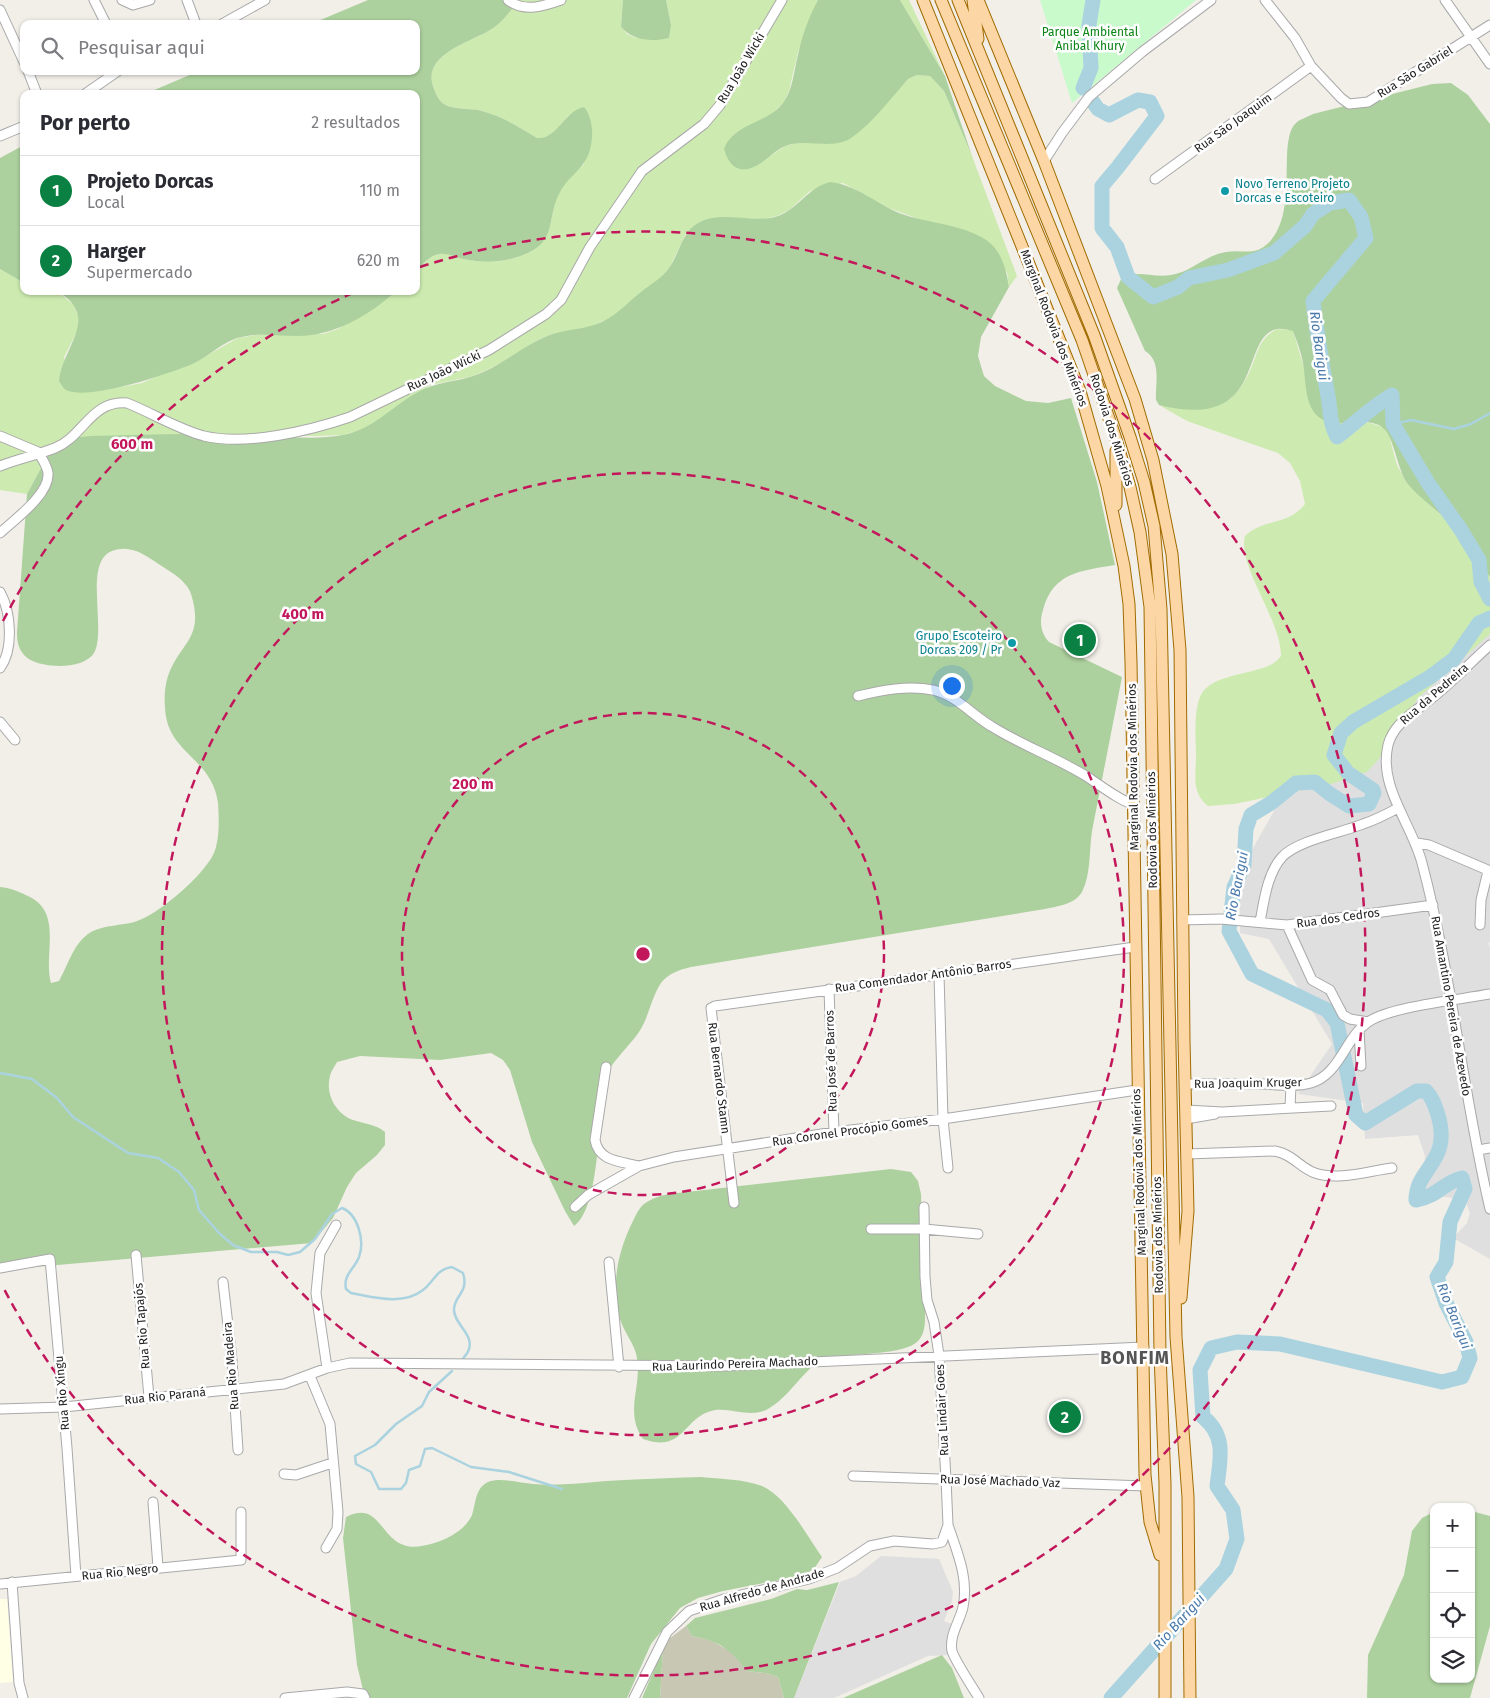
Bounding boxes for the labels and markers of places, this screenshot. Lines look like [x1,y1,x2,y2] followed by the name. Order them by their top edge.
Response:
[1235,177,1350,205] place label: Novo Terreno Projeto Dorcas e Escoteiro
[1219,185,1231,197] marker: Novo Terreno Projeto Dorcas e Escoteiro
[1064,621,1096,659] pin: 1
[916,629,1002,657] place label: Grupo Escoteiro Dorcas 209 / Pr
[1006,637,1018,649] marker: Grupo Escoteiro Dorcas 209 / Pr
[634,945,652,963] centre of rings
[1049,1398,1081,1436] pin: 2

